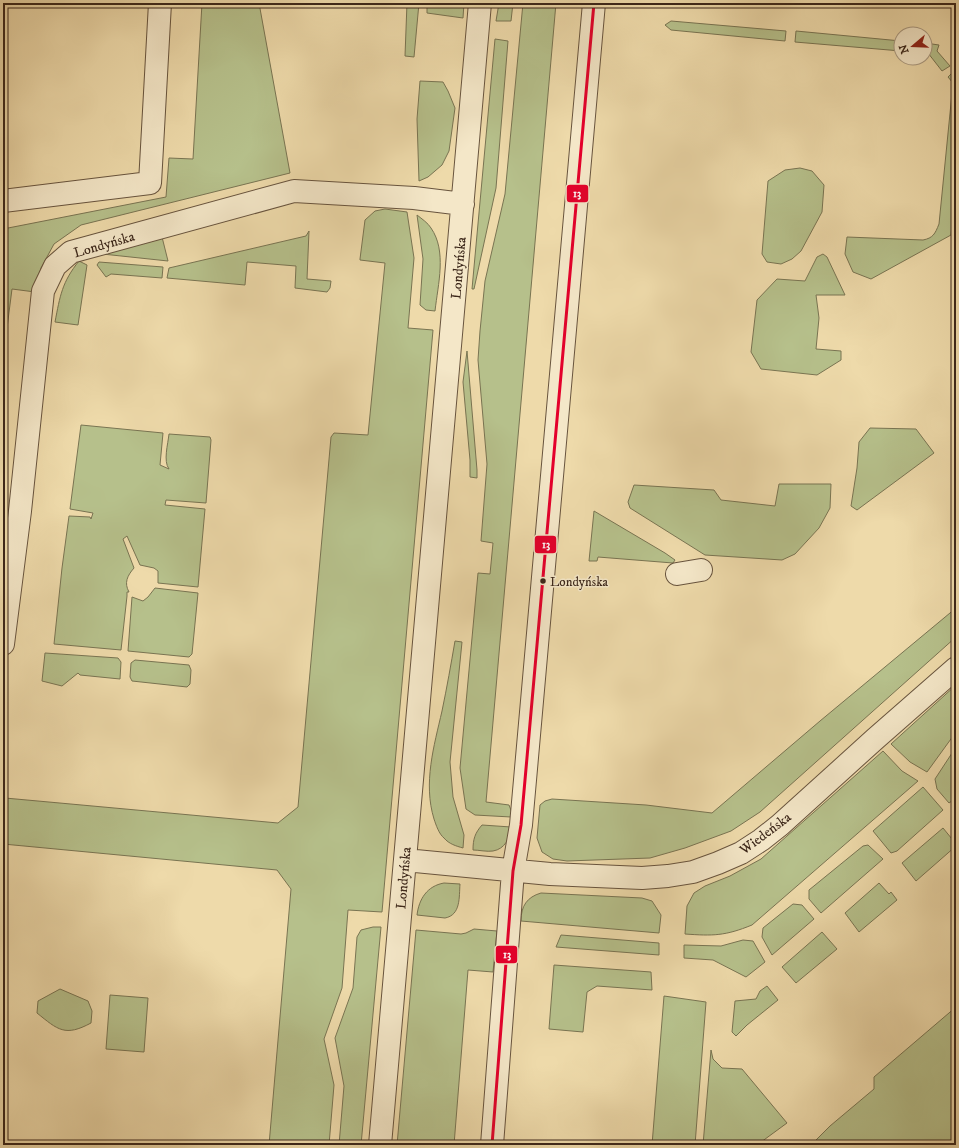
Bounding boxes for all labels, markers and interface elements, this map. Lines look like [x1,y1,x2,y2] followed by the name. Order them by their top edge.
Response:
[893,26,933,66] north arrow
[896,42,913,55] text: N
[566,184,589,203] line badge: 13
[573,187,581,201] text: 13
[72,228,137,262] street label: Londyńska
[447,236,471,300] street label: Londyńska
[534,535,557,554] line badge: 13
[542,538,550,552] text: 13
[550,574,609,590] place label: Londyńska
[538,576,548,586] marker: Londyńska
[735,809,795,860] street label: Wiedeńska
[392,846,416,910] street label: Londyńska
[495,945,518,964] line badge: 13
[503,948,511,962] text: 13

